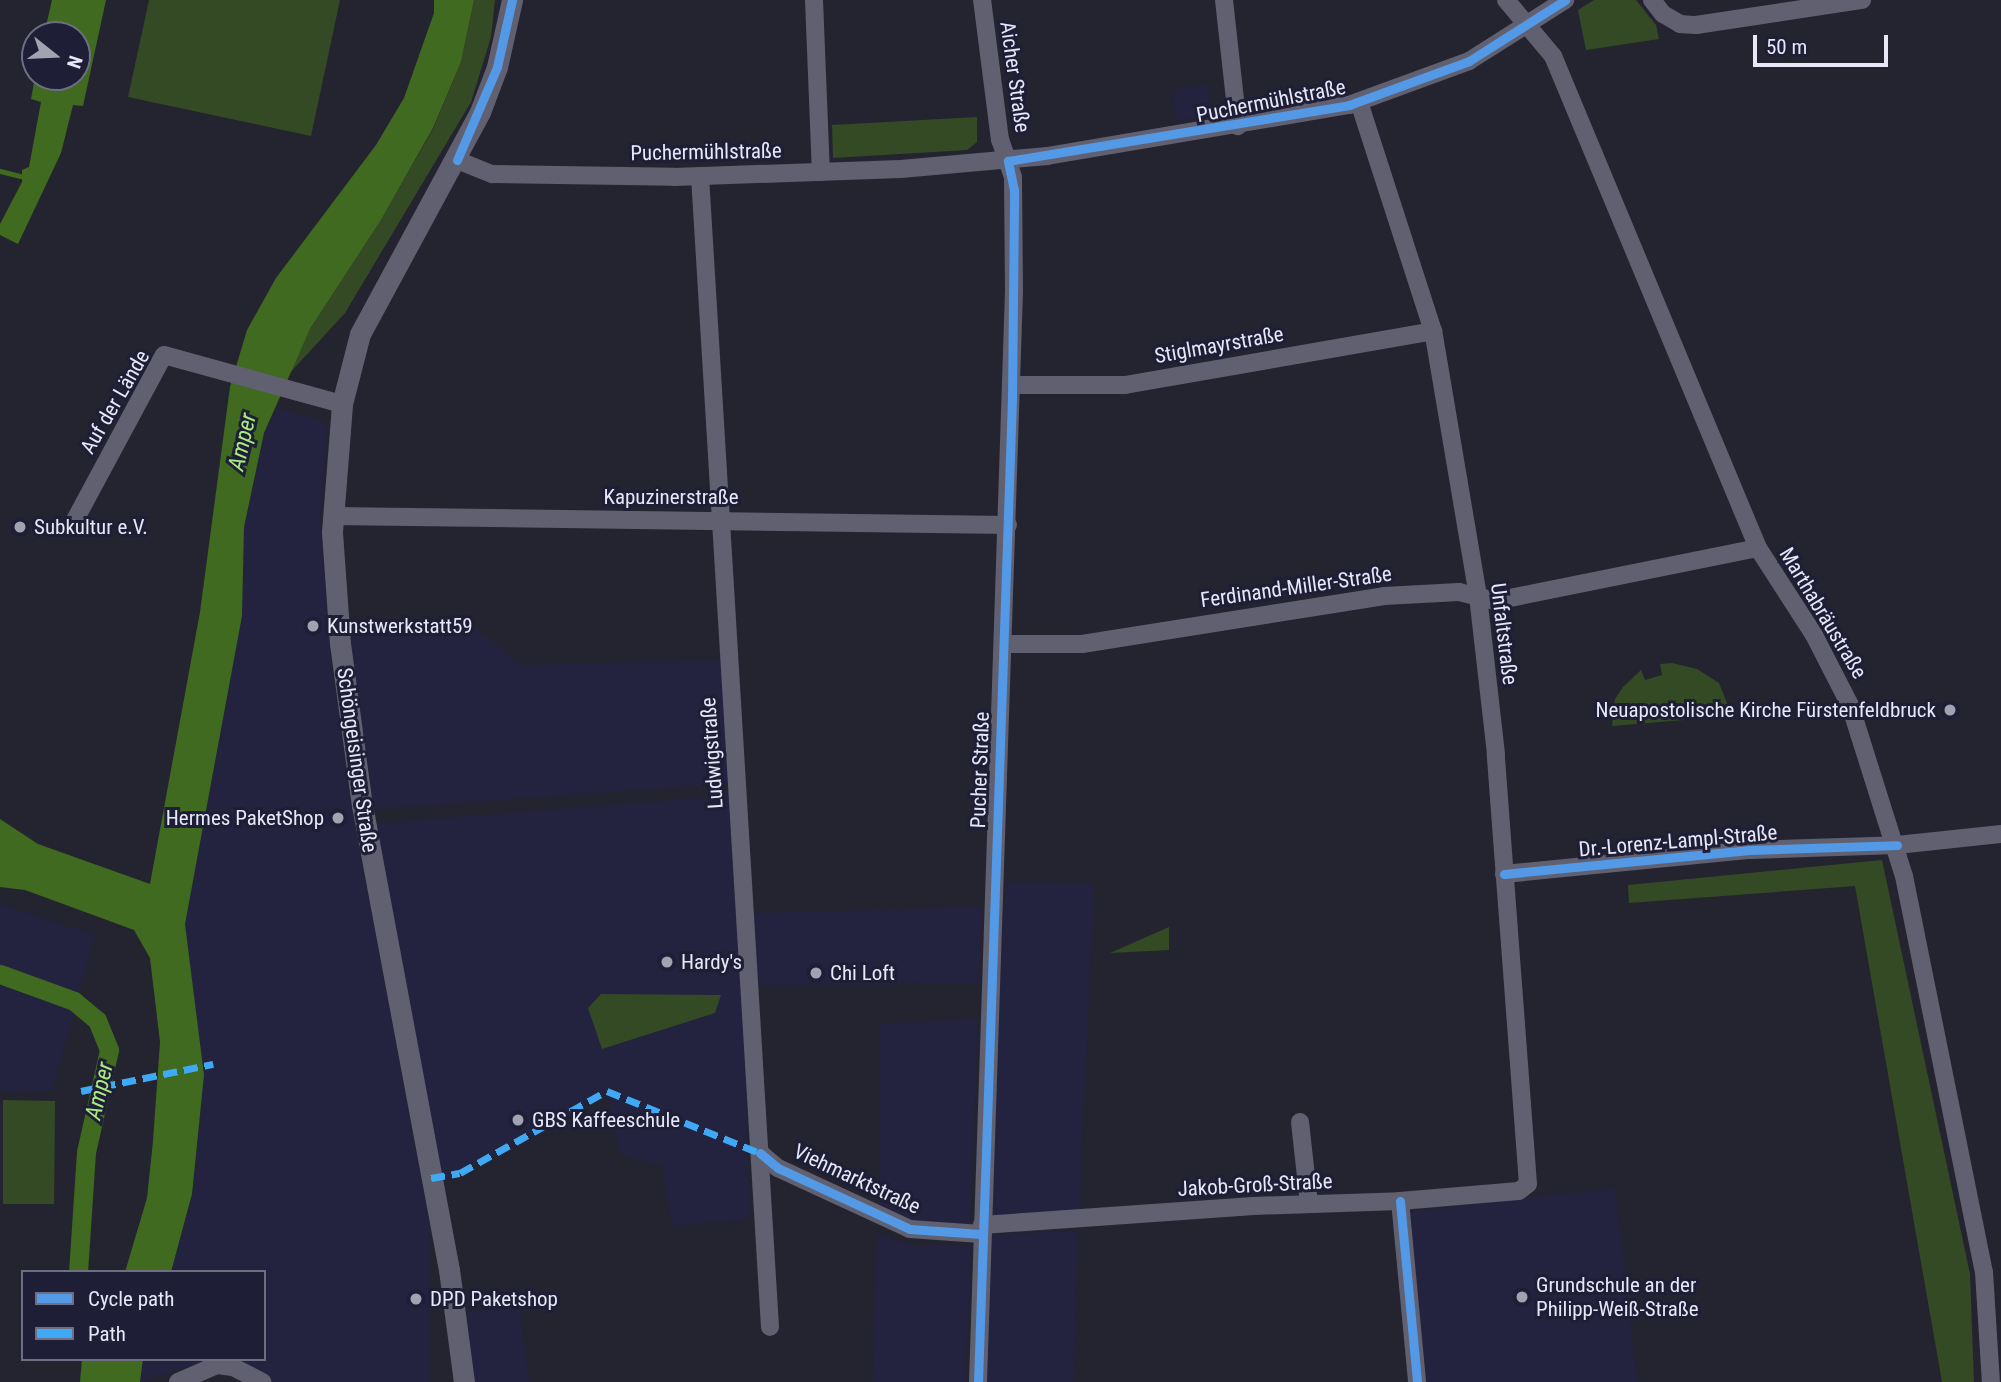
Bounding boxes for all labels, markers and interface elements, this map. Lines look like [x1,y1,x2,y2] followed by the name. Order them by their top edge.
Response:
[995,20,1035,134] street label: Aicher Straße
[21,21,91,91] north arrow
[1756,21,1891,65] scale bar
[1766,35,1807,59] text: 50 m
[62,53,87,71] text: N
[1194,74,1348,128] street label: Puchermühlstraße
[630,138,782,166] street label: Puchermühlstraße
[1153,321,1285,369] street label: Stiglmayrstraße
[75,346,155,458] street label: Auf der Lände
[223,411,263,473] water label: Amper
[603,484,739,510] street label: Kapuzinerstraße
[34,514,148,540] place label: Subkultur e.V.
[12,519,28,535] marker: Subkultur e.V.
[1774,543,1872,683] street label: Marthabräustraße
[1199,561,1393,613] street label: Ferdinand-Miller-Straße
[1485,582,1523,686] street label: Unfaltstraße
[327,613,473,639] place label: Kunstwerkstatt59
[305,618,321,634] marker: Kunstwerkstatt59
[332,666,382,854] street label: Schöngeisinger Straße
[696,696,728,810] street label: Ludwigstraße
[1595,697,1936,723] place label: Neuapostolische Kirche Fürstenfeldbruck
[1942,702,1958,718] marker: Neuapostolische Kirche Fürstenfeldbruck
[965,711,995,829] street label: Pucher Straße
[166,805,324,831] place label: Hermes PaketShop
[330,810,346,826] marker: Hermes PaketShop
[1578,820,1778,862] street label: Dr.-Lorenz-Lampl-Straße
[681,949,742,975] place label: Hardy's
[659,954,675,970] marker: Hardy's
[830,960,895,986] place label: Chi Loft
[808,965,824,981] marker: Chi Loft
[80,1060,120,1122] water label: Amper
[532,1107,680,1133] place label: GBS Kaffeeschule
[510,1112,526,1128] marker: GBS Kaffeeschule
[790,1139,924,1219] street label: Viehmarktstraße
[1177,1168,1333,1202] street label: Jakob-Groß-Straße
[21,1270,266,1361] legend
[1536,1272,1699,1322] place label: Grundschule an der Philipp-Weiß-Straße
[430,1286,558,1312] place label: DPD Paketshop
[88,1287,174,1311] text: Cycle path
[1514,1289,1530,1305] marker: Grundschule an der Philipp-Weiß-Straße
[408,1291,424,1307] marker: DPD Paketshop
[88,1322,126,1346] text: Path

